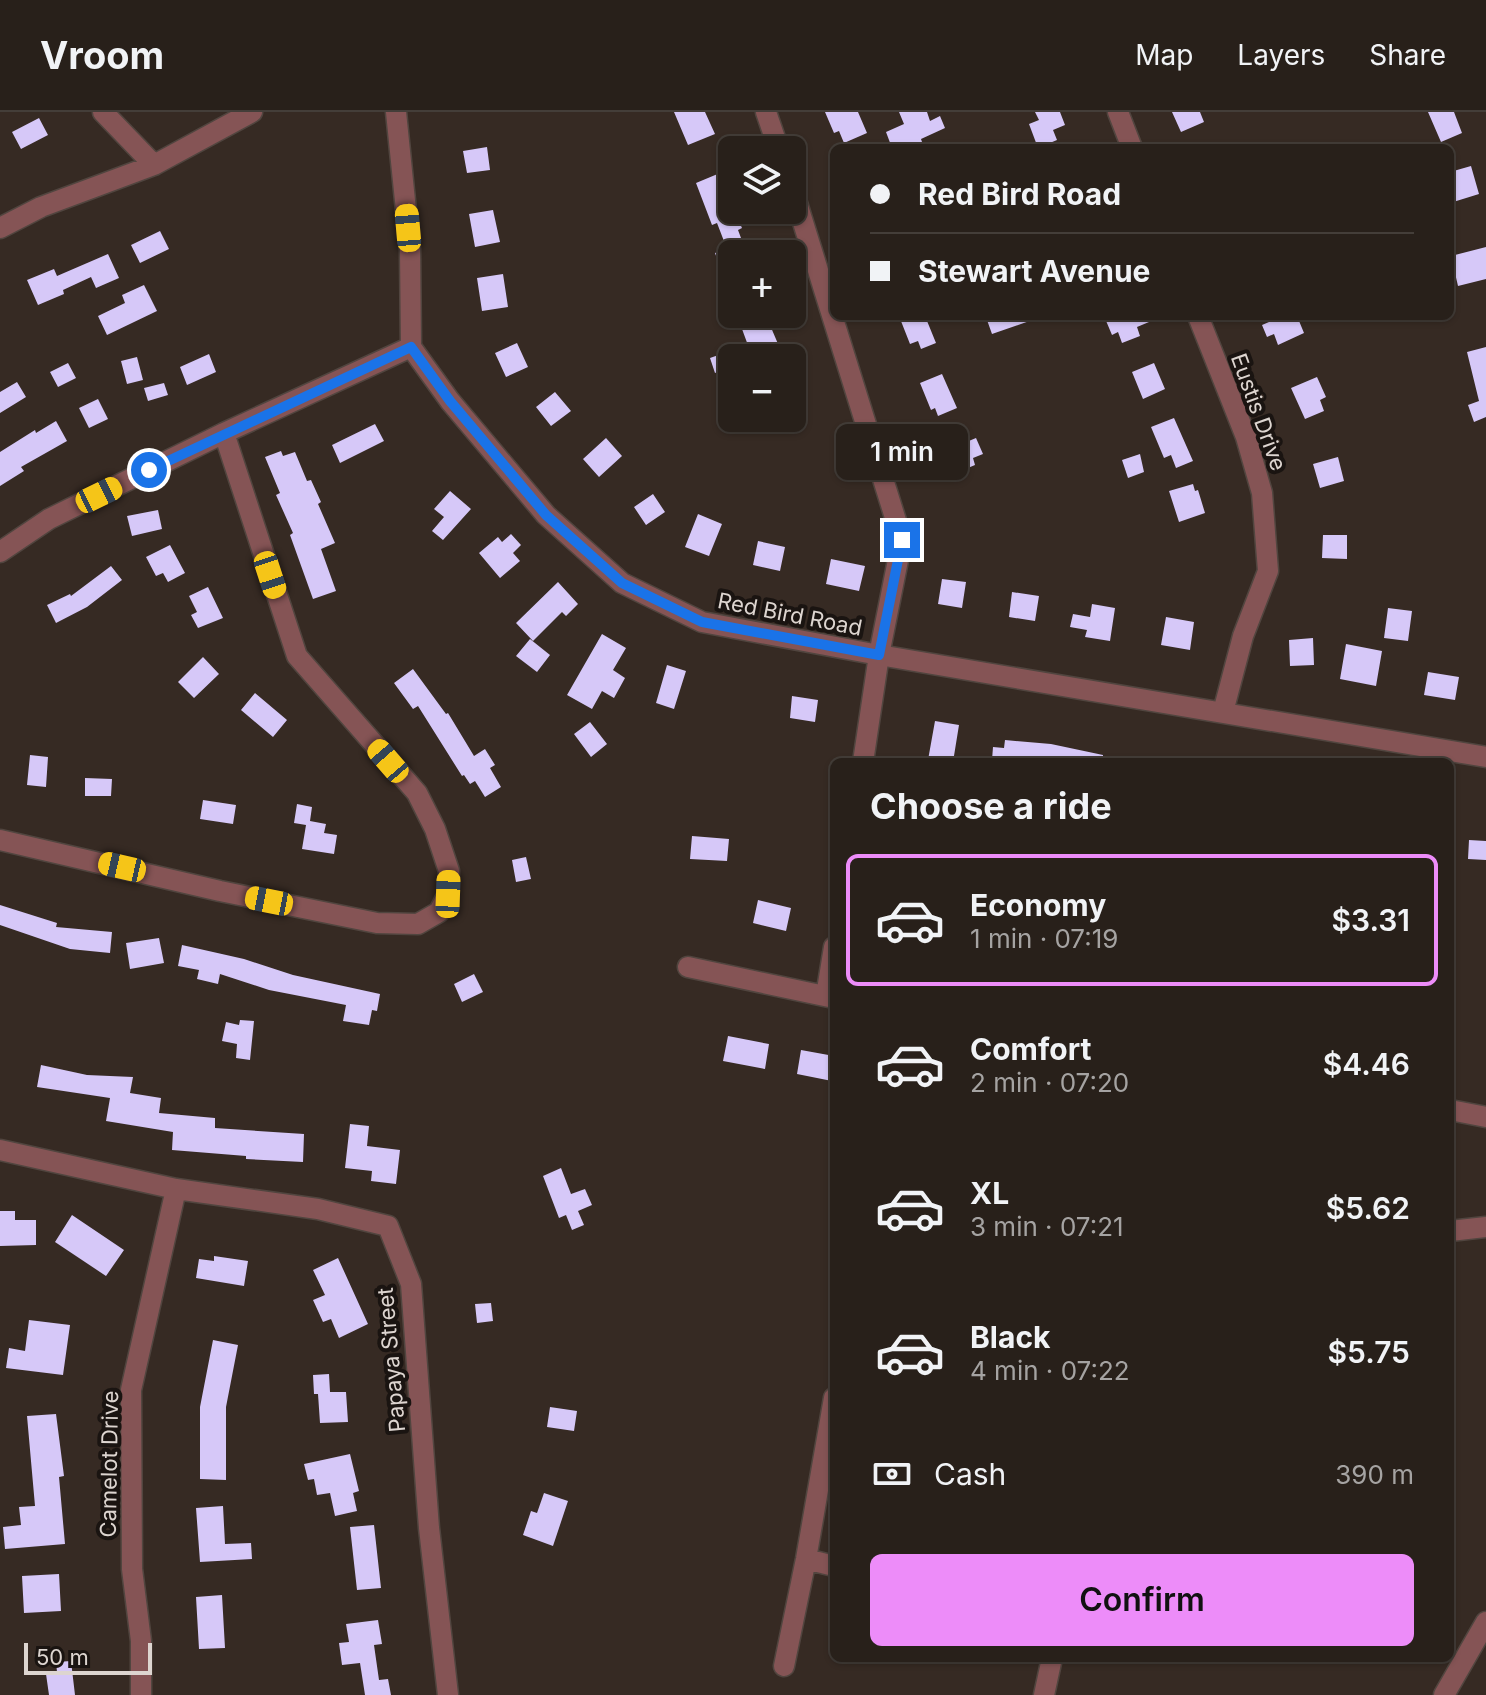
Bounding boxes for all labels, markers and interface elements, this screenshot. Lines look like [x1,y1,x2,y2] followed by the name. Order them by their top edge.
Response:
[40,32,164,78] text: Vroom
[1135,38,1193,72] text: Map
[1237,38,1325,72] text: Layers
[1369,38,1446,72] text: Share
[718,136,806,432] map controls
[718,136,806,224] button: layers
[918,176,1121,212] text: Red Bird Road
[394,203,422,253] car
[718,240,806,328] button: +
[918,253,1150,289] text: Stewart Avenue
[718,344,806,432] button: −
[1226,350,1292,474] street label: Eustis Drive
[836,424,968,480] callout: 1 min
[870,436,934,467] text: 1 min
[131,452,167,488] route start
[72,474,126,516] car
[884,522,920,558] route end
[251,548,289,602] car
[716,587,864,641] street label: Red Bird Road
[363,735,413,787] car
[870,784,1112,828] text: Choose a ride
[96,850,148,884] car
[435,870,461,918] car
[874,884,946,956] icon: car
[243,885,295,917] car
[970,887,1106,923] text: Economy
[1331,902,1410,938] text: $3.31
[970,923,1118,954] text: 1 min · 07:19
[874,1028,946,1100] icon: car
[970,1031,1091,1067] text: Comfort
[1323,1046,1410,1082] text: $4.46
[970,1067,1129,1098] text: 2 min · 07:20
[874,1172,946,1244] icon: car
[970,1175,1009,1211] text: XL
[1326,1190,1410,1226] text: $5.62
[970,1211,1124,1242] text: 3 min · 07:21
[372,1287,410,1433] street label: Papaya Street
[874,1316,946,1388] icon: car
[970,1319,1050,1355] text: Black
[1328,1334,1410,1370] text: $5.75
[970,1355,1130,1386] text: 4 min · 07:22
[95,1390,123,1538] street label: Camelot Drive
[870,1452,914,1496] icon: cash
[934,1456,1006,1492] text: Cash
[1335,1459,1414,1490] text: 390 m
[870,1554,1414,1646] button: Confirm
[24,1639,152,1675] scale bar
[36,1644,89,1670] text: 50 m

